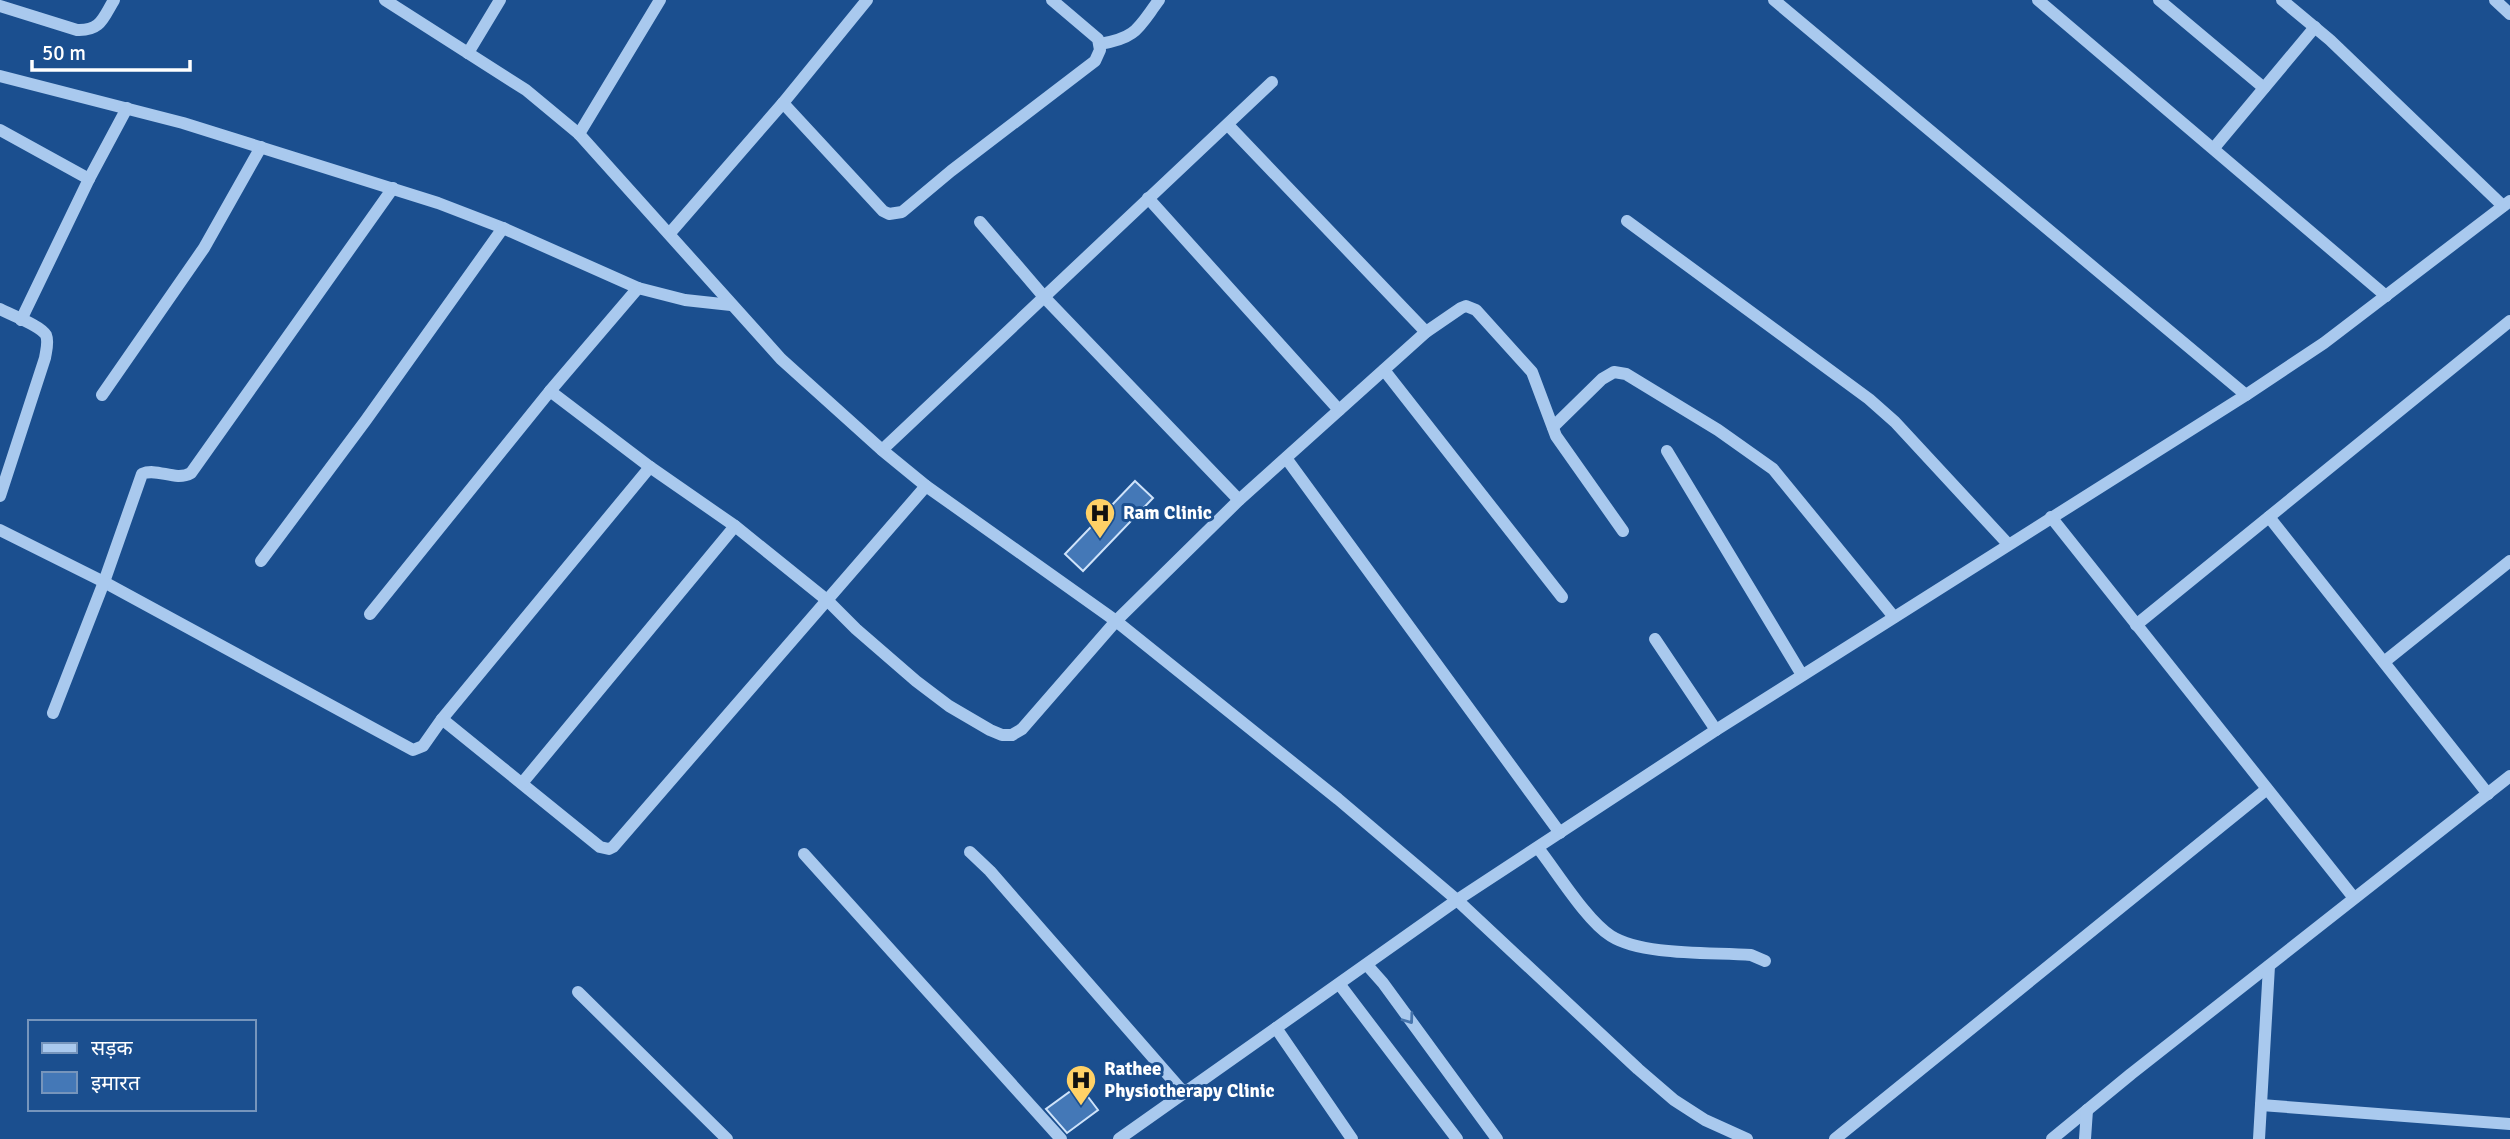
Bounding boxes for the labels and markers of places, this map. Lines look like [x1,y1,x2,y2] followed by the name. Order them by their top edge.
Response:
[1083,496,1117,540] hospital icon: Ram Clinic
[1123,501,1212,525] place label: Ram Clinic
[1104,1057,1275,1103] place label: Rathee Physiotherapy Clinic
[1064,1063,1098,1107] hospital icon: Rathee Physiotherapy Clinic

